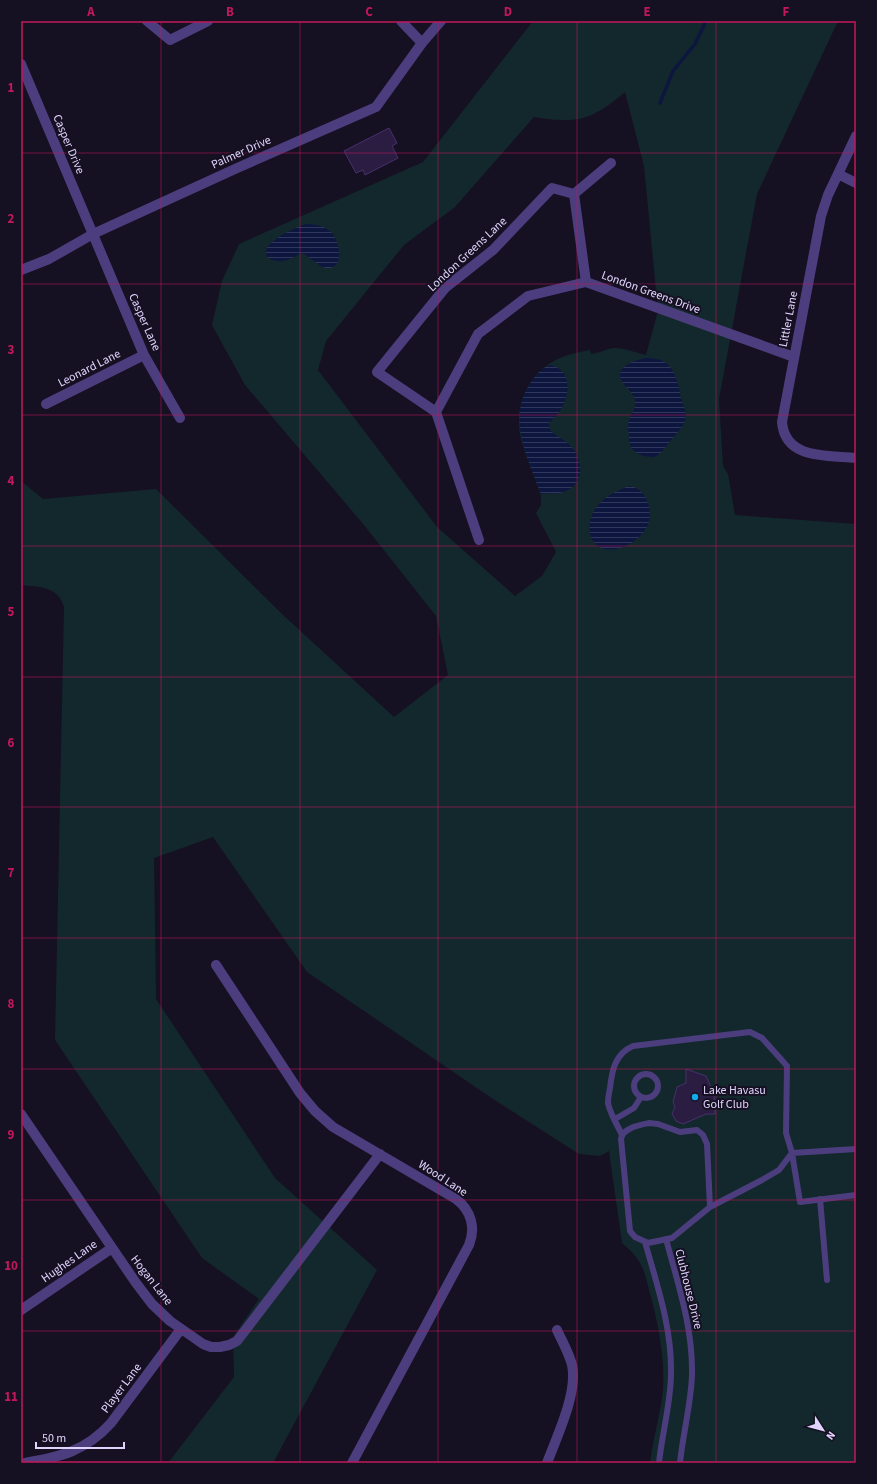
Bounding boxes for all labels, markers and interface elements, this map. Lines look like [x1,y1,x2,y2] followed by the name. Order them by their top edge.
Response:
[86,3,95,21] text: A
[226,3,234,21] text: B
[365,3,373,21] text: C
[504,3,512,21] text: D
[643,3,651,21] text: E
[783,3,790,21] text: F
[8,79,15,97] text: 1
[48,112,89,177] street label: Casper Drive
[209,132,274,173] street label: Palmer Drive
[8,210,15,228] text: 2
[424,213,511,296] street label: London Greens Lane
[599,267,703,318] street label: London Greens Drive
[775,290,802,349] street label: Littler Lane
[124,291,165,354] street label: Casper Lane
[8,341,15,359] text: 3
[55,345,124,392] street label: Leonard Lane
[8,472,15,490] text: 4
[8,603,15,621] text: 5
[8,734,15,752] text: 6
[8,864,15,882] text: 7
[8,995,15,1013] text: 8
[703,1082,766,1113] place label: Lake Havasu Golf Club
[690,1092,700,1102] marker: Lake Havasu Golf Club
[8,1126,15,1144] text: 9
[415,1156,471,1201] street label: Wood Lane
[38,1236,101,1287] street label: Hughes Lane
[670,1247,707,1331] street label: Clubhouse Drive
[127,1252,177,1309] street label: Hogan Lane
[4,1257,18,1275] text: 10
[97,1360,146,1417] street label: Player Lane
[4,1388,18,1406] text: 11
[803,1410,843,1450] north arrow
[36,1424,124,1450] scale bar
[822,1428,839,1443] text: N
[42,1430,66,1447] text: 50 m

